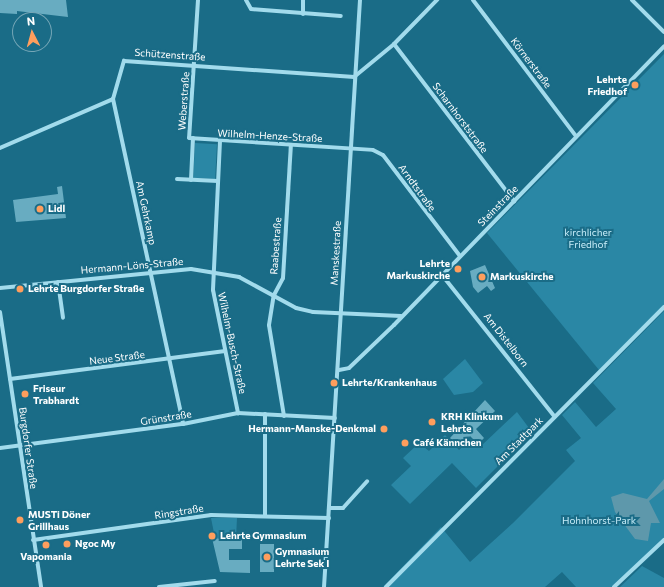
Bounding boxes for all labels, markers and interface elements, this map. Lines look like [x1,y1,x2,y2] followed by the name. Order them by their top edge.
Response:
[12,12,52,52] north arrow
[26,14,36,27] text: N
[508,35,554,91] street label: Körnerstraße
[134,47,206,63] street label: Schützenstraße
[176,71,192,131] street label: Weberstraße
[587,73,627,96] place label: Lehrte Friedhof
[630,80,640,90] marker: Lehrte Friedhof
[430,81,490,155] street label: Scharnhorststraße
[217,127,323,145] street label: Wilhelm-Henze-Straße
[396,162,438,214] street label: Arndtstraße
[133,180,159,246] street label: Am Gehrkamp
[475,183,521,229] street label: Steinstraße
[48,203,65,215] place label: Lidl
[35,204,45,214] marker: Lidl
[268,217,284,275] street label: Raabestraße
[328,220,344,286] street label: Manskestraße
[564,226,612,250] park label: kirchlicher Friedhof
[80,256,184,276] street label: Hermann-Löns-Straße
[387,257,450,280] place label: Lehrte Markuskirche
[453,264,463,274] marker: Lehrte Markuskirche
[490,271,553,283] place label: Markuskirche
[477,272,487,282] marker: Markuskirche
[28,283,144,295] place label: Lehrte Burgdorfer Straße
[15,284,25,294] marker: Lehrte Burgdorfer Straße
[215,291,249,395] street label: Wilhelm-Busch-Straße
[481,311,531,369] street label: Am Distelborn
[89,349,145,367] street label: Neue Straße
[342,377,437,389] place label: Lehrte/Krankenhaus
[329,378,339,388] marker: Lehrte/Krankenhaus
[33,382,79,406] place label: Friseur Trabhardt
[20,389,30,399] marker: Friseur Trabhardt
[16,406,40,490] street label: Burgdorfer Straße
[140,408,192,428] street label: Grünstraße
[441,410,503,434] place label: KRH Klinkum Lehrte
[492,414,546,468] street label: Am Stadtpark
[426,416,438,428] marker: KRH Klinkum Lehrte
[248,423,376,435] place label: Hermann-Manske-Denkmal
[379,424,389,434] marker: Hermann-Manske-Denkmal
[413,437,482,449] place label: Café Kännchen
[400,438,410,448] marker: Café Kännchen
[154,502,204,522] street label: Ringstraße
[28,508,90,532] place label: MUSTi Döner Grillhaus
[15,515,25,525] marker: MUSTi Döner Grillhaus
[562,515,636,527] park label: Hohnhorst-Park
[220,530,307,542] place label: Lehrte Gymnasium
[207,531,217,541] marker: Lehrte Gymnasium
[75,538,115,550] place label: Ngoc My
[62,539,72,549] marker: Ngoc My
[41,540,51,550] marker: Vapomania
[275,545,329,568] place label: Gymnasium Lehrte Sek I
[20,551,72,563] place label: Vapomania
[262,552,272,562] marker: Gymnasium Lehrte Sek I

